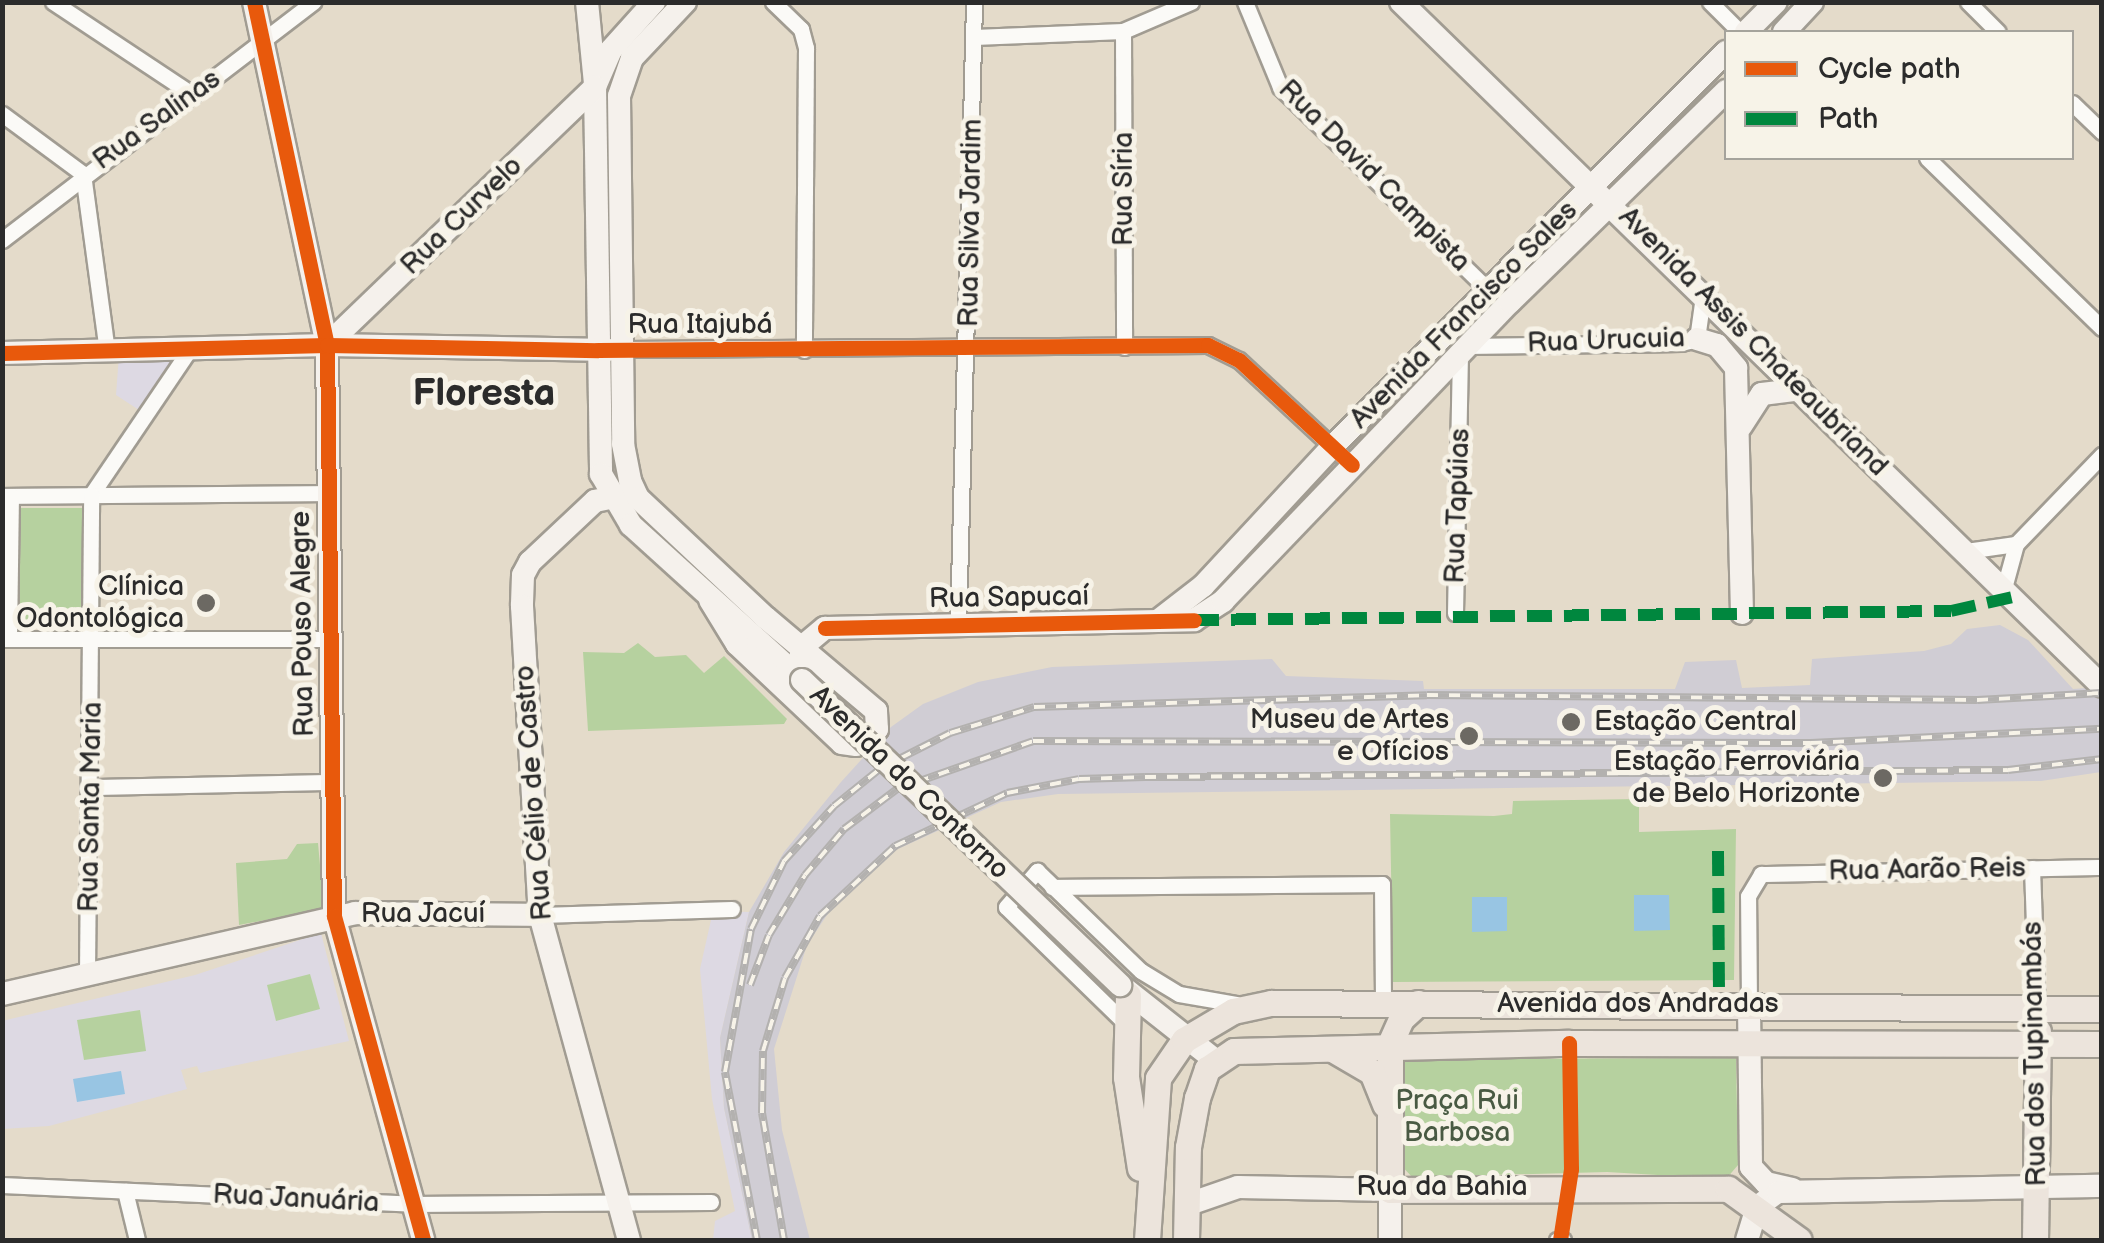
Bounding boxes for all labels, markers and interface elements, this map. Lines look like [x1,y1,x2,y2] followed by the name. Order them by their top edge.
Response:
[1724,30,2074,160] legend
[1818,51,1961,87] text: Cycle path
[86,62,228,178] street label: Rua Salinas
[1271,73,1477,279] street label: Rua David Campista
[1818,101,1878,137] text: Path
[952,118,990,328] street label: Rua Silva Jardim
[1107,132,1141,246] street label: Rua Síria
[394,150,530,282] street label: Rua Curvelo
[1343,194,1585,436] street label: Avenida Francisco Sales
[1611,200,1895,484] street label: Avenida Assis Chateaubriand
[627,308,773,342] street label: Rua Itajubá
[1526,321,1686,361] street label: Rua Urucuia
[413,371,555,417] district label: Floresta
[1438,427,1478,585] street label: Rua Tapúias
[284,511,322,737] street label: Rua Pouso Alegre
[16,570,184,636] place label: Clínica Odontológica
[928,580,1090,616] street label: Rua Sapucaí
[193,590,219,616] marker: Clínica Odontológica
[508,664,560,922] street label: Rua Célio de Castro
[802,679,1016,887] street label: Avenida do Contorno
[72,701,110,913] street label: Rua Santa Maria
[1250,703,1449,769] place label: Museu de Artes e Ofícios
[1594,705,1797,739] place label: Estação Central
[1558,709,1584,735] marker: Estação Central
[1458,725,1480,747] marker: Museu de Artes e Ofícios
[1614,745,1860,811] place label: Estação Ferroviária de Belo Horizonte
[1870,765,1896,791] marker: Estação Ferroviária de Belo Horizonte
[1828,851,2026,889] street label: Rua Aarão Reis
[360,897,486,931] street label: Rua Jacuí
[2016,921,2054,1187] street label: Rua dos Tupinambás
[1497,987,1779,1021] street label: Avenida dos Andradas
[1395,1084,1519,1150] park label: Praça Rui Barbosa
[1356,1170,1528,1204] street label: Rua da Bahia
[211,1178,381,1220] street label: Rua Januária

